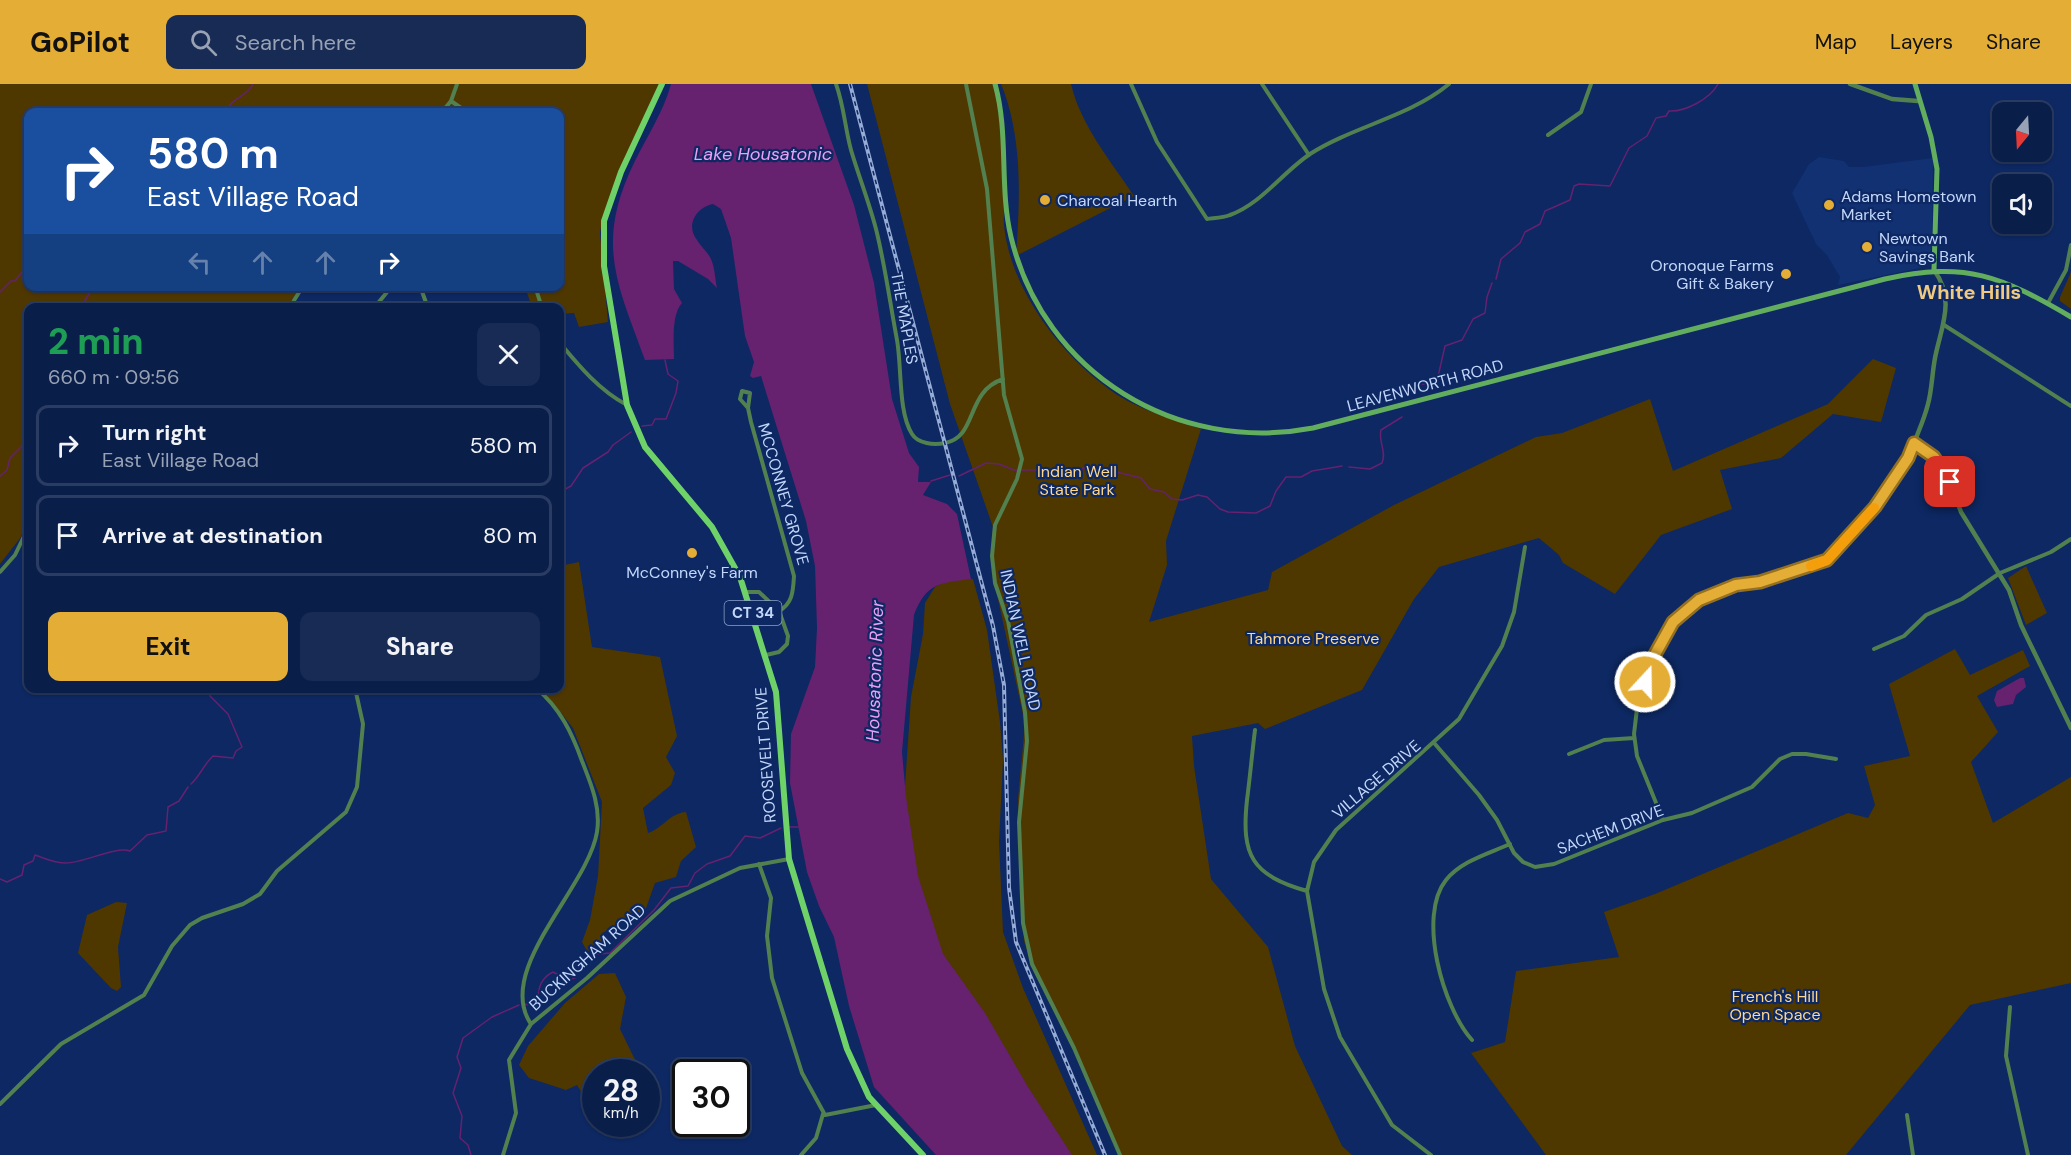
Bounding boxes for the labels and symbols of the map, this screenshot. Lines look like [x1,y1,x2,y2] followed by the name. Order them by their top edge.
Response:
[1992,102,2052,162] north arrow
[694,142,832,166] water label: Lake Housatonic
[1841,186,1977,225] place label: Adams Hometown Market
[1057,190,1177,211] place label: Charcoal Hearth
[1038,193,1052,207] marker: Charcoal Hearth
[1822,198,1836,212] marker: Adams Hometown Market
[1879,228,1975,267] place label: Newtown Savings Bank
[1860,240,1874,254] marker: Newtown Savings Bank
[1650,255,1774,294] place label: Oronoque Farms Gift & Bakery
[1779,267,1793,281] marker: Oronoque Farms Gift & Bakery
[886,270,923,366] street label: THE MAPLES
[1917,279,2021,305] district label: White Hills
[1345,354,1506,416] street label: LEAVENWORTH ROAD
[753,421,814,568] street label: MCCONNEY GROVE
[1924,456,1975,507] pin
[1037,461,1117,500] park label: Indian Well State Park
[685,546,699,560] marker: McConney's Farm
[626,562,758,583] place label: McConney's Farm
[995,568,1046,713] street label: INDIAN WELL ROAD
[861,599,890,742] water label: Housatonic River
[724,601,782,625] road number: CT 34
[1247,628,1379,649] park label: Tahmore Preserve
[1613,650,1677,714] position arrow
[750,686,781,824] street label: ROOSEVELT DRIVE
[1328,735,1425,824] street label: VILLAGE DRIVE
[1554,800,1666,859] street label: SACHEM DRIVE
[525,899,650,1015] street label: BUCKINGHAM ROAD
[1729,986,1821,1025] park label: French's Hill Open Space
[672,1059,750,1137] speed limit sign: 30

